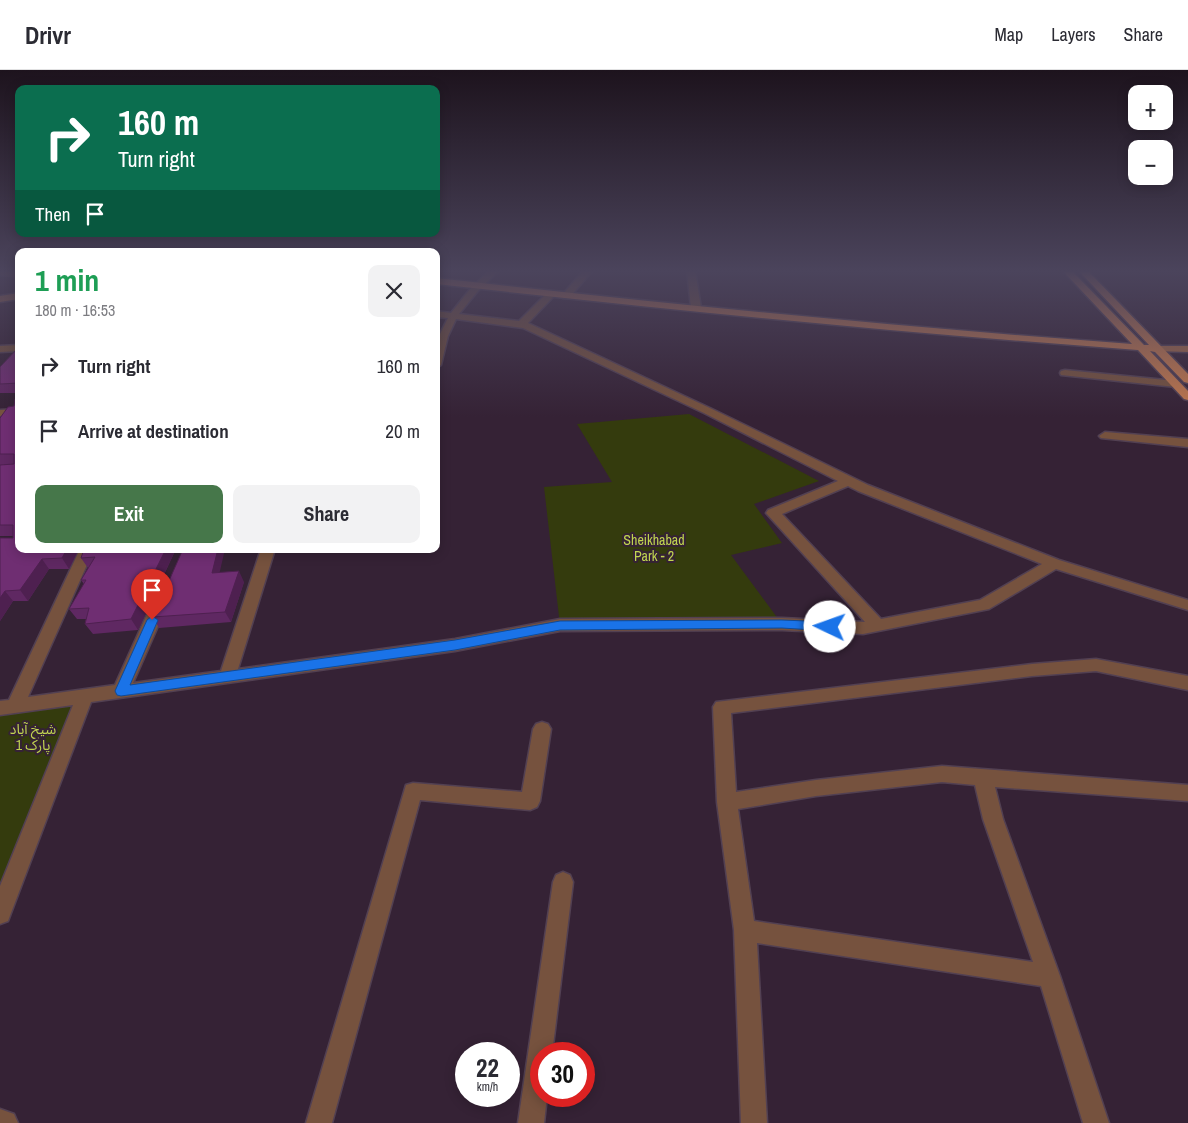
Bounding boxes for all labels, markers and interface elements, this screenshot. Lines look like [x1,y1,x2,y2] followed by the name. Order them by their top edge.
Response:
[25,19,71,51] text: Drivr
[995,22,1023,47] text: Map
[1051,22,1096,47] text: Layers
[1124,22,1163,47] text: Share
[1128,85,1173,185] map controls
[1128,85,1173,130] button: +
[118,99,199,146] text: 160 m
[35,105,100,170] icon: right
[1128,140,1173,185] button: −
[118,144,195,174] text: Turn right
[81,200,109,228] icon: arrive
[35,201,71,227] text: Then
[35,260,99,300] text: 1 min
[368,265,420,317] button: close
[35,299,115,321] text: 180 m · 16:53
[35,352,63,380] icon: right
[78,353,150,379] text: Turn right
[377,353,420,379] text: 160 m
[35,417,63,445] icon: arrive
[78,418,229,444] text: Arrive at destination
[385,418,420,444] text: 20 m
[35,485,223,543] button: Exit
[233,485,420,543] button: Share
[623,531,685,565] park label: Sheikhabad Park - 2
[131,569,173,620] pin
[138,576,166,604] icon: arrive
[803,600,855,652] position arrow
[10,720,56,755] park label: شیخ آباد پارک 1
[530,1042,595,1107] speed limit sign: 30
[476,1051,499,1085] text: 22
[477,1079,498,1095] text: km/h

